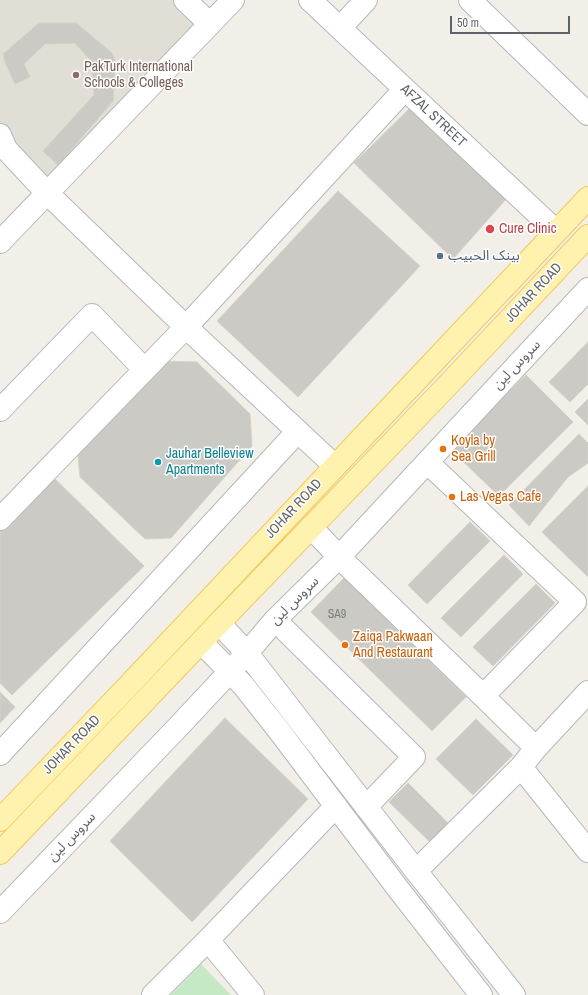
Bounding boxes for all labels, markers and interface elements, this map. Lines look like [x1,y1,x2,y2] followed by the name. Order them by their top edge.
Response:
[452,8,572,34] scale bar
[457,15,479,31] text: 50 m
[84,59,193,92] place label: PakTurk International Schools & Colleges
[71,70,81,80] marker: PakTurk International Schools & Colleges
[396,81,470,151] street label: AFZAL STREET
[499,221,556,237] place label: Cure Clinic
[484,223,496,235] marker: Cure Clinic
[448,248,520,264] place label: بينک الحبيب
[435,251,445,261] marker: بينک الحبيب
[502,260,566,326] street label: JOHAR ROAD
[490,337,544,393] street label: سروس لین
[451,433,496,466] place label: Koyla by Sea Grill
[438,444,448,454] marker: Koyla by Sea Grill
[166,446,253,478] place label: Jauhar Belleview Apartments
[153,457,163,467] marker: Jauhar Belleview Apartments
[262,476,326,542] street label: JOHAR ROAD
[460,489,541,505] place label: Las Vegas Cafe
[447,492,457,502] marker: Las Vegas Cafe
[267,573,323,629] street label: سروس لین
[328,608,346,622] house number: SA9
[353,629,433,662] place label: Zaiqa Pakwaan And Restaurant
[340,640,350,650] marker: Zaiqa Pakwaan And Restaurant
[40,712,104,778] street label: JOHAR ROAD
[44,809,100,865] street label: سروس لین

